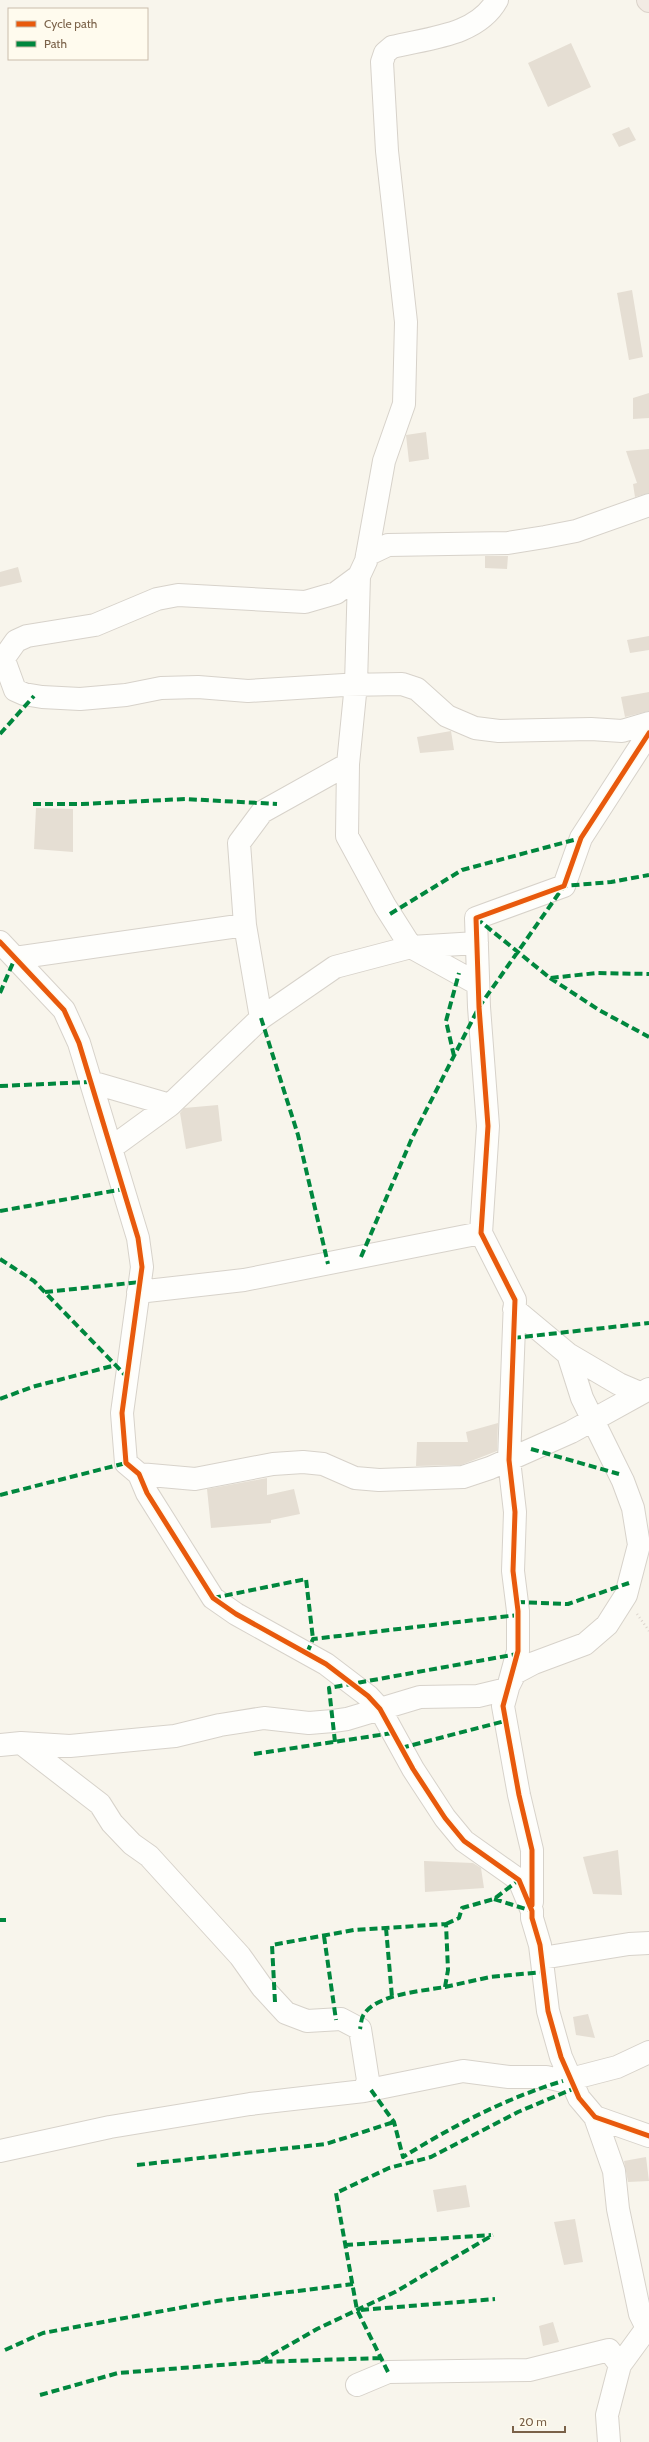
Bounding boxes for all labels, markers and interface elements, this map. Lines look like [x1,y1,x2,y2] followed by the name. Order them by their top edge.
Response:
[8,8,148,60] legend
[44,16,97,31] text: Cycle path
[44,36,67,51] text: Path
[513,2408,565,2434] scale bar
[519,2414,547,2429] text: 20 m

